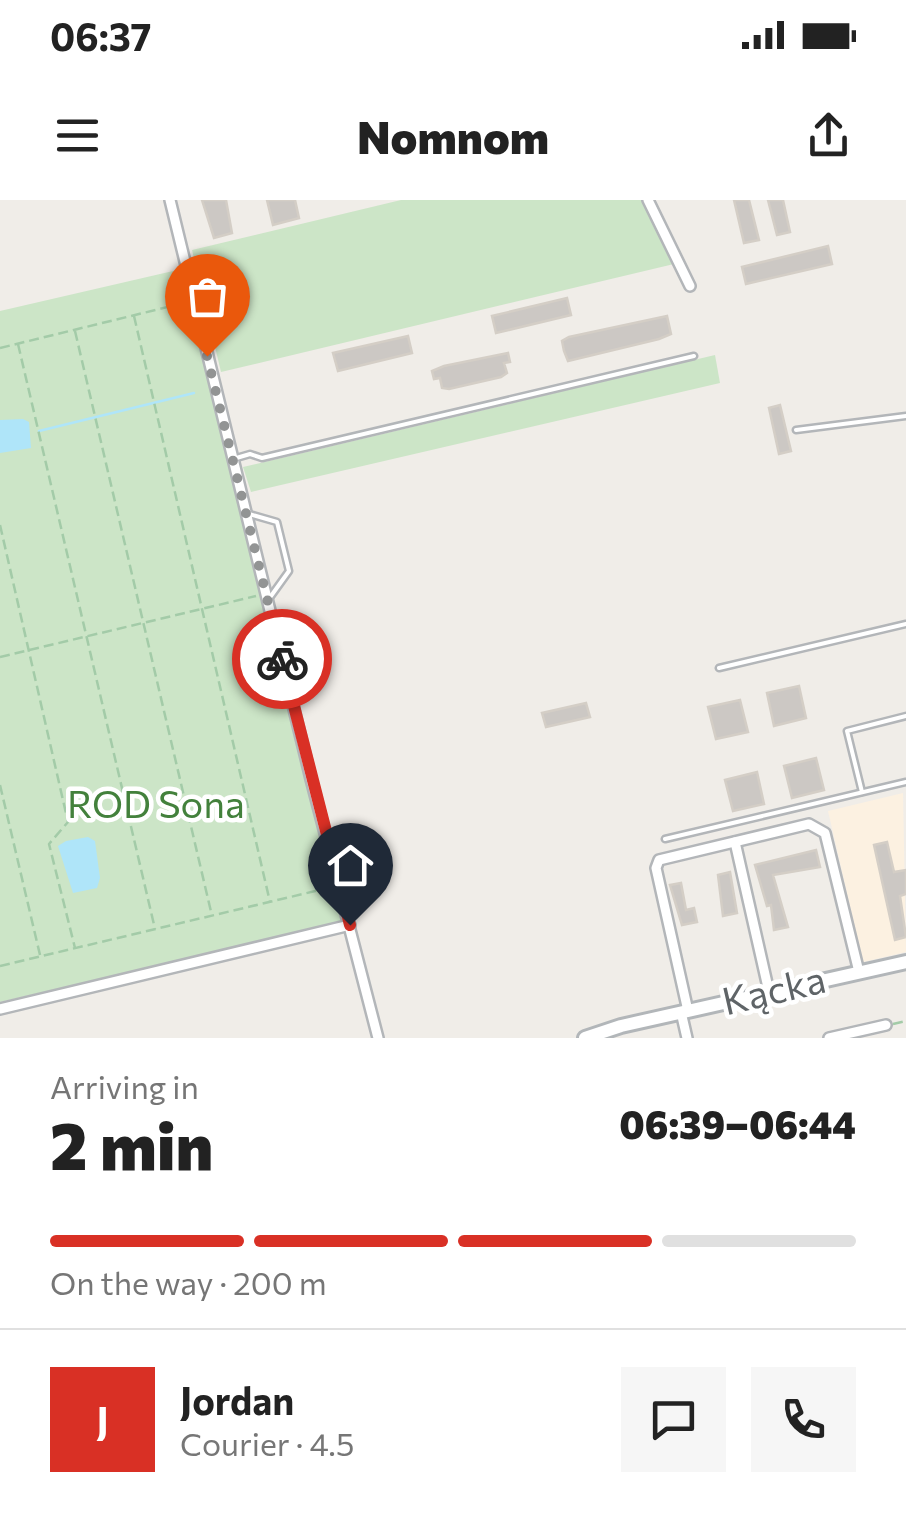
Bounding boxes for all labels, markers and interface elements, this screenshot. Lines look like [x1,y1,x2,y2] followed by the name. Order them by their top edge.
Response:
[50,12,151,59] text: 06:37
[50,108,105,163] icon: menu
[357,108,549,163] text: Nomnom
[801,108,856,163] icon: share
[165,254,250,357] pin
[180,269,235,324] icon: bag
[232,609,332,709] courier
[255,632,310,687] icon: bike
[67,779,245,826] park label: ROD Sona
[308,823,393,926] pin
[323,838,378,893] icon: home
[717,954,830,1023] street label: Kącka
[50,1066,199,1106] text: Arriving in
[619,1100,856,1147] text: 06:39–06:44
[50,1104,213,1183] text: 2 min
[50,1262,327,1302] text: On the way · 200 m
[621,1367,726,1472] button: chat
[751,1367,856,1472] button: phone
[180,1376,294,1423] text: Jordan
[96,1396,109,1443] text: J
[180,1423,354,1463] text: Courier · 4.5

